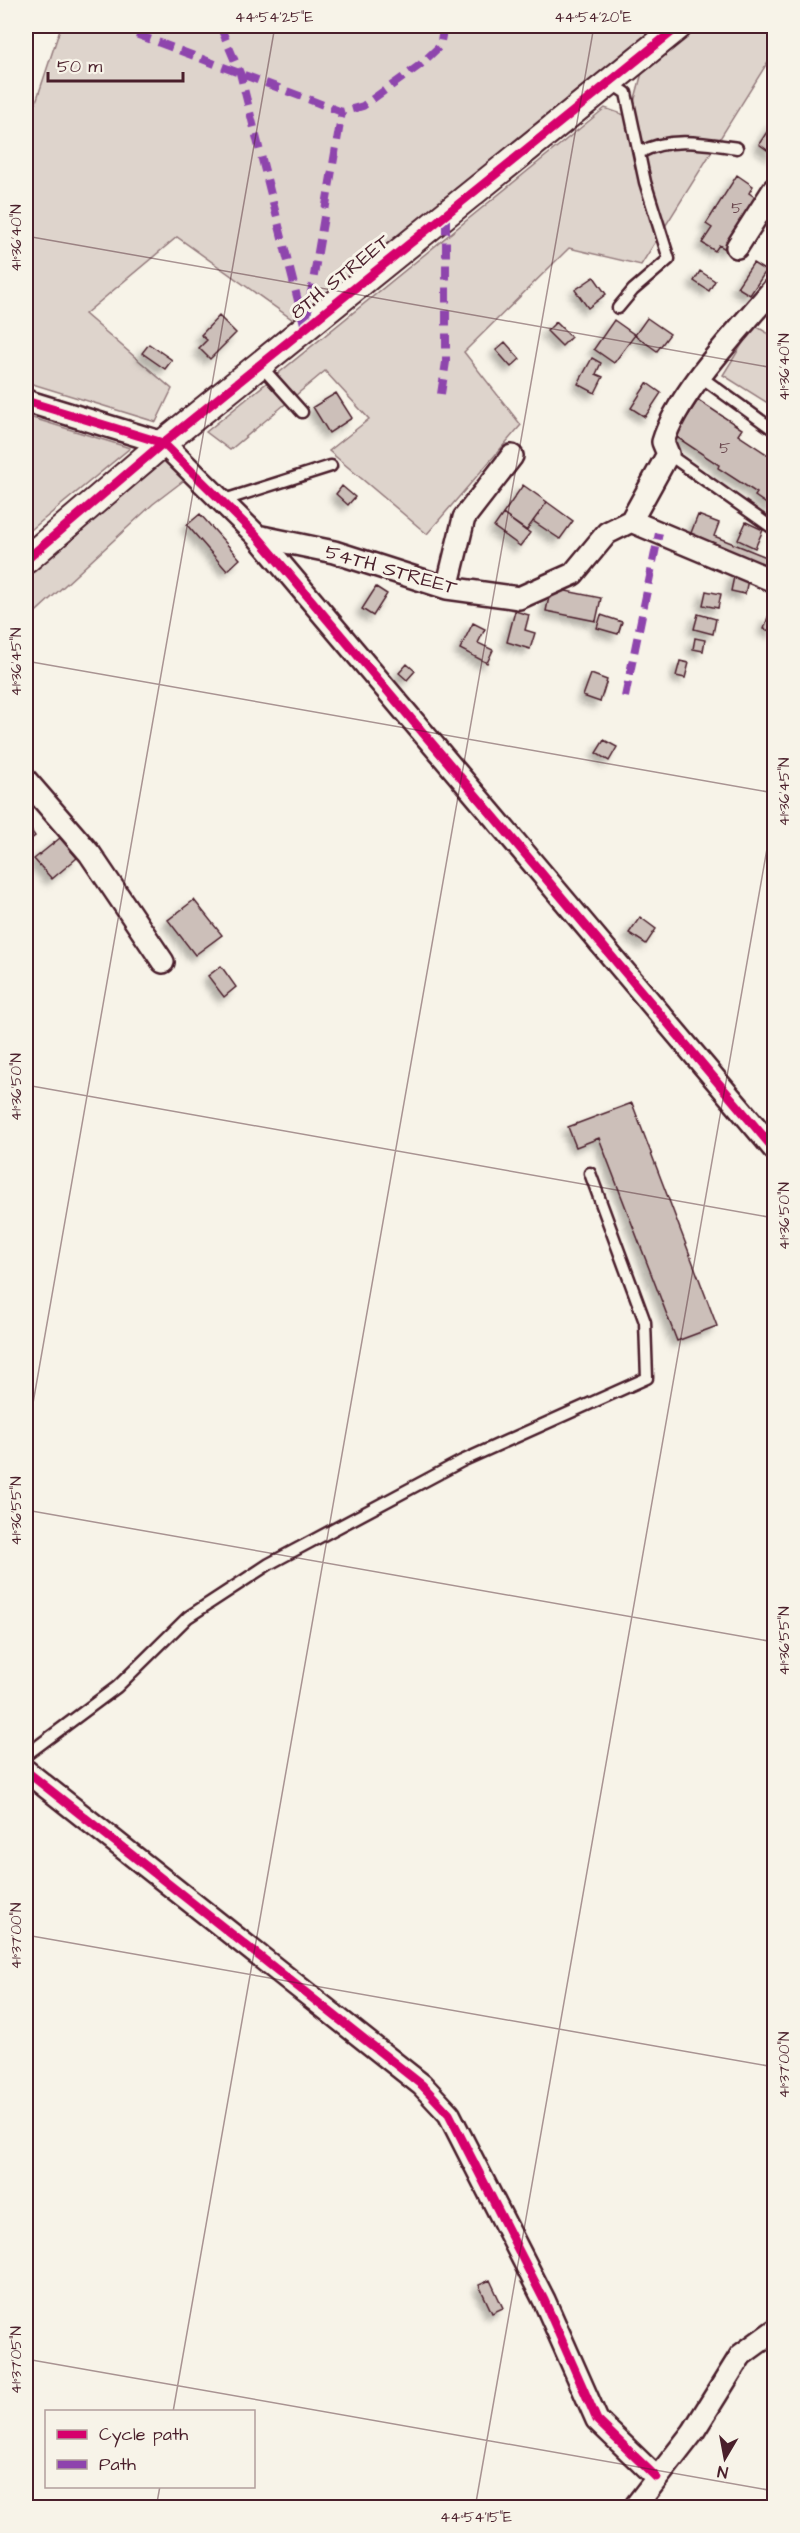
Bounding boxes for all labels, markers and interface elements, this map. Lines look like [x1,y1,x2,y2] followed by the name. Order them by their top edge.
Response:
[235,7,313,28] text: 44°54'25"E
[554,7,632,28] text: 44°54'20"E
[48,45,183,83] scale bar
[57,54,102,79] text: 50 m
[731,197,743,219] house number: 5
[6,204,27,272] text: 41°36'40"N
[284,228,396,326] street label: 8TH STREET
[774,333,795,401] text: 41°36'40"N
[719,437,731,459] house number: 5
[322,538,461,602] street label: 54TH STREET
[6,628,27,696] text: 41°36'45"N
[774,758,795,826] text: 41°36'45"N
[6,1053,27,1121] text: 41°36'50"N
[774,1182,795,1250] text: 41°36'50"N
[6,1476,27,1546] text: 41°36'55"N
[774,1606,795,1676] text: 41°36'55"N
[6,1903,27,1969] text: 41°37'00"N
[774,2032,795,2098] text: 41°37'00"N
[6,2326,27,2394] text: 41°37'05"N
[45,2410,255,2488] legend
[99,2422,188,2448] text: Cycle path
[695,2428,755,2488] north arrow
[99,2452,136,2477] text: Path
[716,2460,729,2483] text: N
[440,2507,512,2528] text: 44°54'15"E

